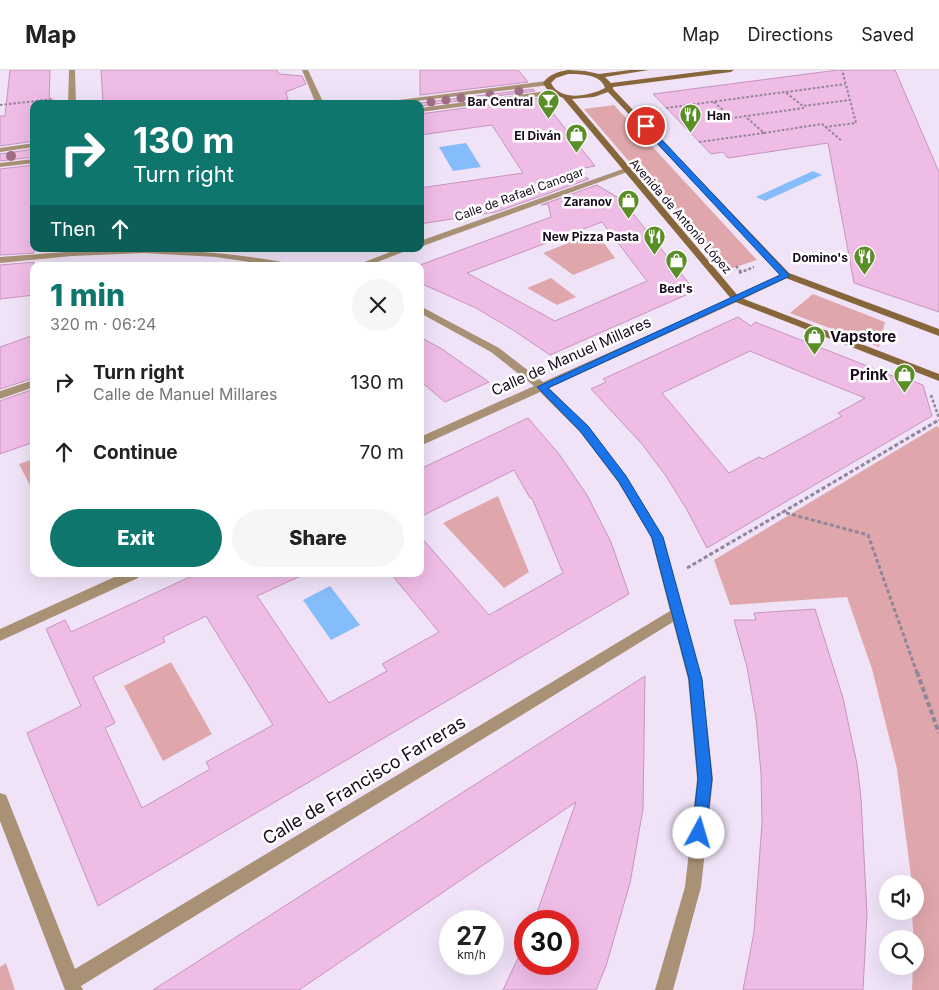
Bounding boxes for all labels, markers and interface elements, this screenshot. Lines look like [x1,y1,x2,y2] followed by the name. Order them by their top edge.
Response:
[25,20,76,49] text: Map
[682,24,720,45] text: Map
[748,24,833,45] text: Directions
[861,24,914,45] text: Saved
[537,89,561,120] bar icon: Bar Central
[468,94,533,109] place label: Bar Central
[679,103,703,134] restaurant icon: Han
[625,105,667,147] pin
[707,108,730,123] place label: Han
[632,112,660,140] icon: arrive
[133,119,235,161] text: 130 m
[50,120,115,185] icon: right
[565,123,589,154] shop icon: El Diván
[514,128,561,143] place label: El Diván
[627,155,735,277] street label: Avenida de Antonio López
[133,161,234,187] text: Turn right
[452,163,586,224] street label: Calle de Rafael Canogar
[616,189,640,220] shop icon: Zaranov
[564,194,612,209] place label: Zaranov
[106,215,134,243] icon: ahead
[50,218,96,241] text: Then
[643,224,667,255] restaurant icon: New Pizza Pasta
[543,229,639,244] place label: New Pizza Pasta
[852,245,876,276] restaurant icon: Domino's
[664,249,688,280] shop icon: Bed's
[792,250,848,265] place label: Domino's
[50,277,125,313] text: 1 min
[352,279,404,331] button: close
[659,281,693,296] place label: Bed's
[488,312,654,400] street label: Calle de Manuel Millares
[50,314,156,334] text: 320 m · 06:24
[802,324,826,355] shop icon: Vapstore
[830,327,896,346] place label: Vapstore
[93,361,184,384] text: Turn right
[892,362,916,393] shop icon: Prink
[850,365,888,384] place label: Prink
[50,368,78,396] icon: right
[351,371,404,394] text: 130 m
[93,384,278,404] text: Calle de Manuel Millares
[50,438,78,466] icon: ahead
[93,441,178,464] text: Continue
[360,441,404,464] text: 70 m
[50,509,222,567] button: Exit
[232,509,404,567] button: Share
[259,711,469,849] street label: Calle de Francisco Farreras
[672,806,724,858] position arrow
[879,875,924,975] map controls
[879,875,924,920] button: sound
[514,910,579,975] speed limit sign: 30
[456,921,487,951] text: 27
[879,930,924,975] button: search
[457,947,486,962] text: km/h

